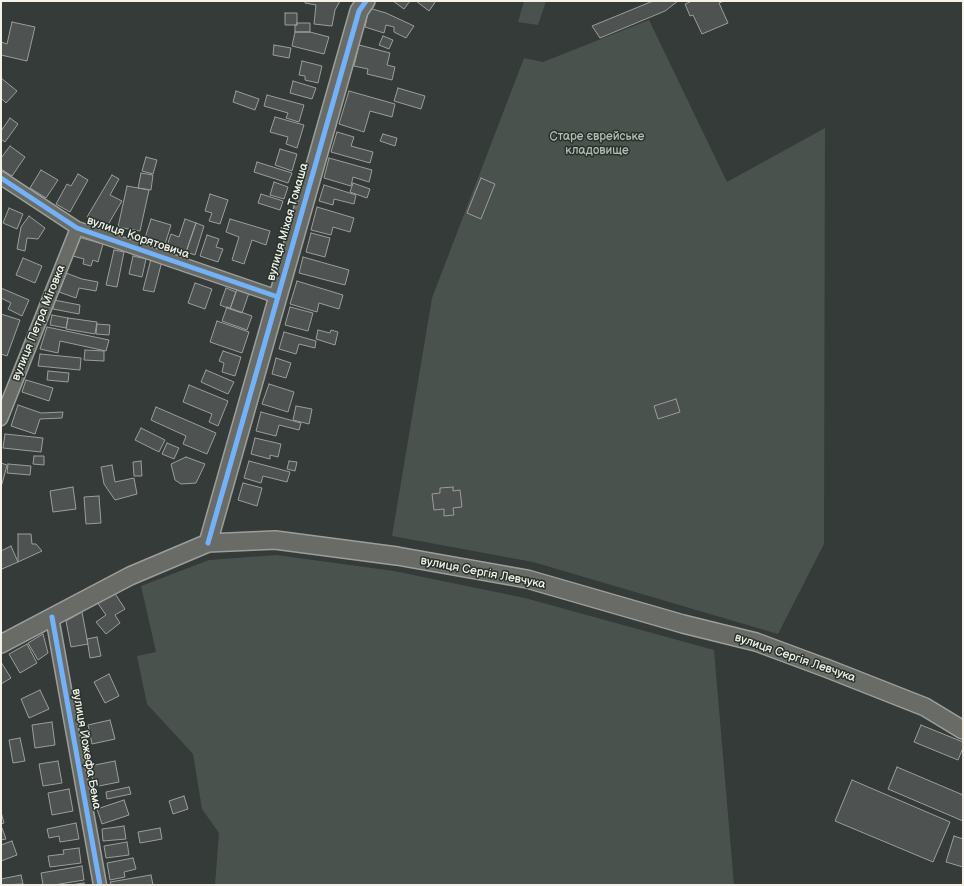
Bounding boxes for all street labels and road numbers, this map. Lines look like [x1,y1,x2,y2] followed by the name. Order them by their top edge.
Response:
[264,161,312,283] street label: вулиця Міхая Томаша
[85,214,191,262] street label: вулиця Корятовича
[9,263,69,383] street label: вулиця Петра Міговка
[419,554,547,592] street label: вулиця Сергія Левчука
[733,631,857,685] street label: вулиця Сергія Левчука
[68,687,104,811] street label: вулиця Йожефа Бема

